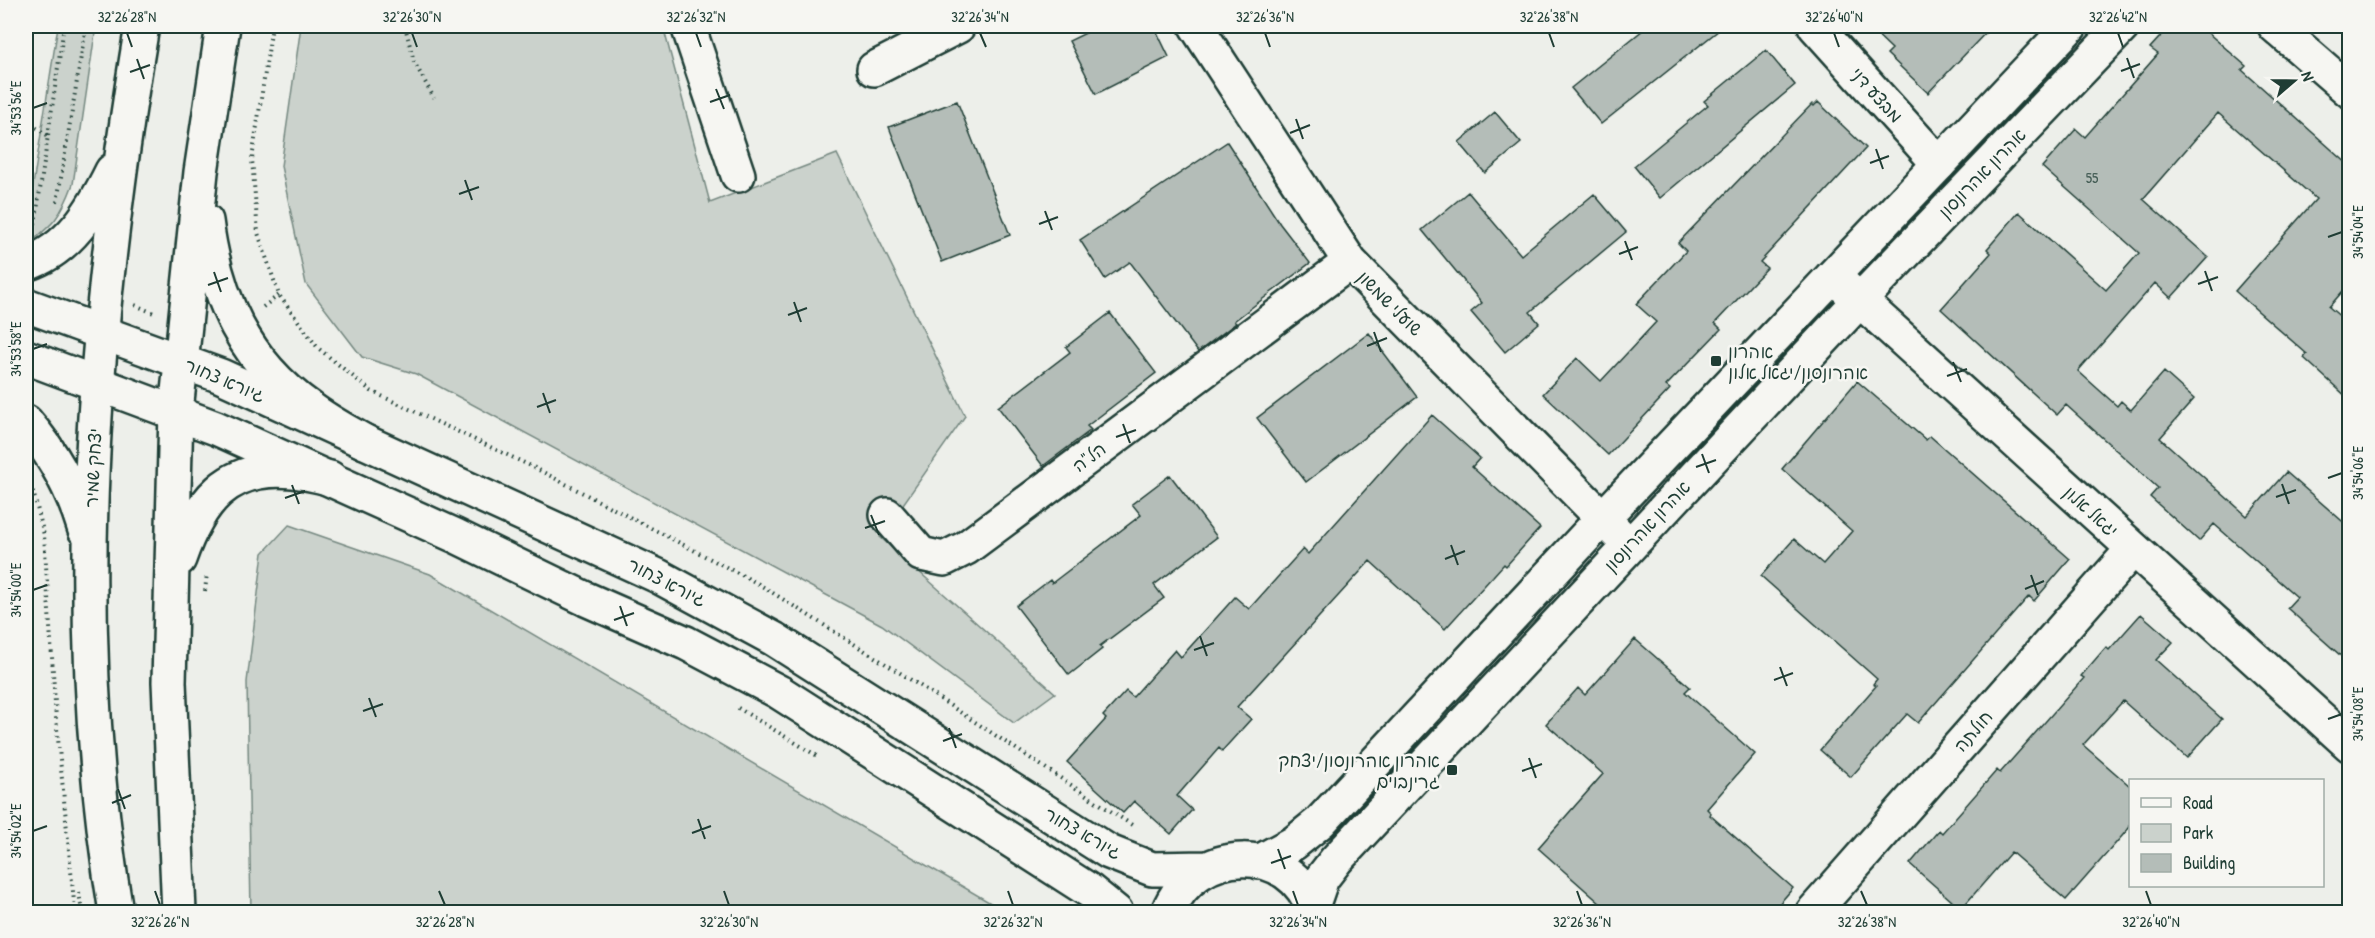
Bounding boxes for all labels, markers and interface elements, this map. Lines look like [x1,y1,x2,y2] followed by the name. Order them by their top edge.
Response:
[98,6,156,27] text: 32°26'28"N
[383,6,441,27] text: 32°26'30"N
[667,6,725,27] text: 32°26'32"N
[951,6,1009,27] text: 32°26'34"N
[1236,6,1294,27] text: 32°26'36"N
[1520,6,1578,27] text: 32°26'38"N
[1805,6,1863,27] text: 32°26'40"N
[2089,6,2147,27] text: 32°26'42"N
[2264,51,2324,111] north arrow
[1845,62,1909,128] street label: מבצע דני
[2296,68,2320,84] text: N
[5,80,26,135] text: 34°53'56"E
[1933,122,2032,224] street label: אהרון אהרונסון
[2086,167,2099,188] house number: 55
[2347,205,2368,259] text: 34°54'04"E
[1352,265,1429,342] street label: שועלי שמשון
[5,321,26,377] text: 34°53'58"E
[1728,339,1868,385] place label: אהרון אהרונסון/יגאל אלון
[181,352,269,408] street label: גיורא צחור
[1709,354,1723,368] marker: אהרון אהרונסון/יגאל אלון
[78,428,108,508] street label: יצחק שמיר
[1067,436,1111,478] street label: הל"ה
[2347,446,2368,500] text: 34°54'06"E
[1598,475,1696,577] street label: אהרון אהרונסון
[2058,480,2124,542] street label: יגאל אלון
[623,552,711,612] street label: גיורא צחור
[5,562,26,617] text: 34°54'00"E
[2347,686,2368,741] text: 34°54'08"E
[1948,705,1998,757] street label: חולתה
[1278,748,1440,794] place label: אהרון אהרונסון/יצחק גרינבוים
[1445,763,1459,777] marker: אהרון אהרונסון/יצחק גרינבוים
[2129,779,2324,887] legend
[2183,790,2213,815] text: Road
[1040,801,1126,865] street label: גיורא צחור
[5,803,26,859] text: 34°54'02"E
[2183,820,2214,845] text: Park
[2183,850,2235,875] text: Building
[131,911,189,932] text: 32°26'26"N
[416,911,474,932] text: 32°26'28"N
[700,911,758,932] text: 32°26'30"N
[984,911,1042,932] text: 32°26'32"N
[1269,911,1327,932] text: 32°26'34"N
[1553,911,1611,932] text: 32°26'36"N
[1838,911,1896,932] text: 32°26'38"N
[2122,911,2180,932] text: 32°26'40"N

